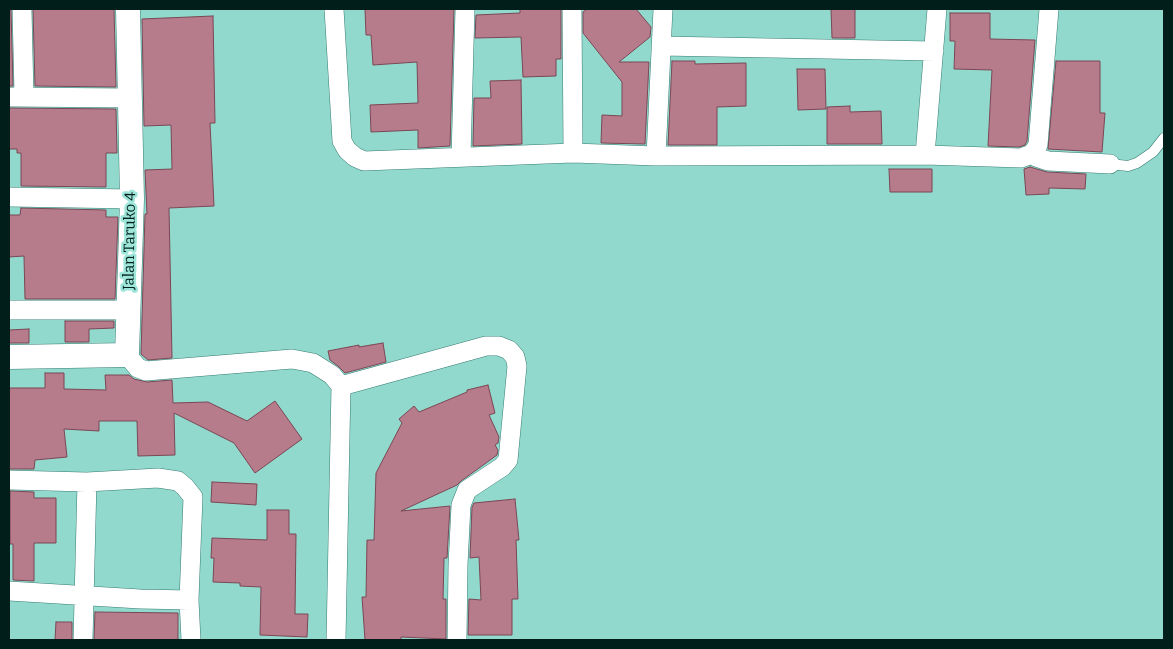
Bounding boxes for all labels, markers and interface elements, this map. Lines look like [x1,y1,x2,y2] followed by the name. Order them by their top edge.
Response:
[120,192,140,290] street label: Jalan Taruko 4

